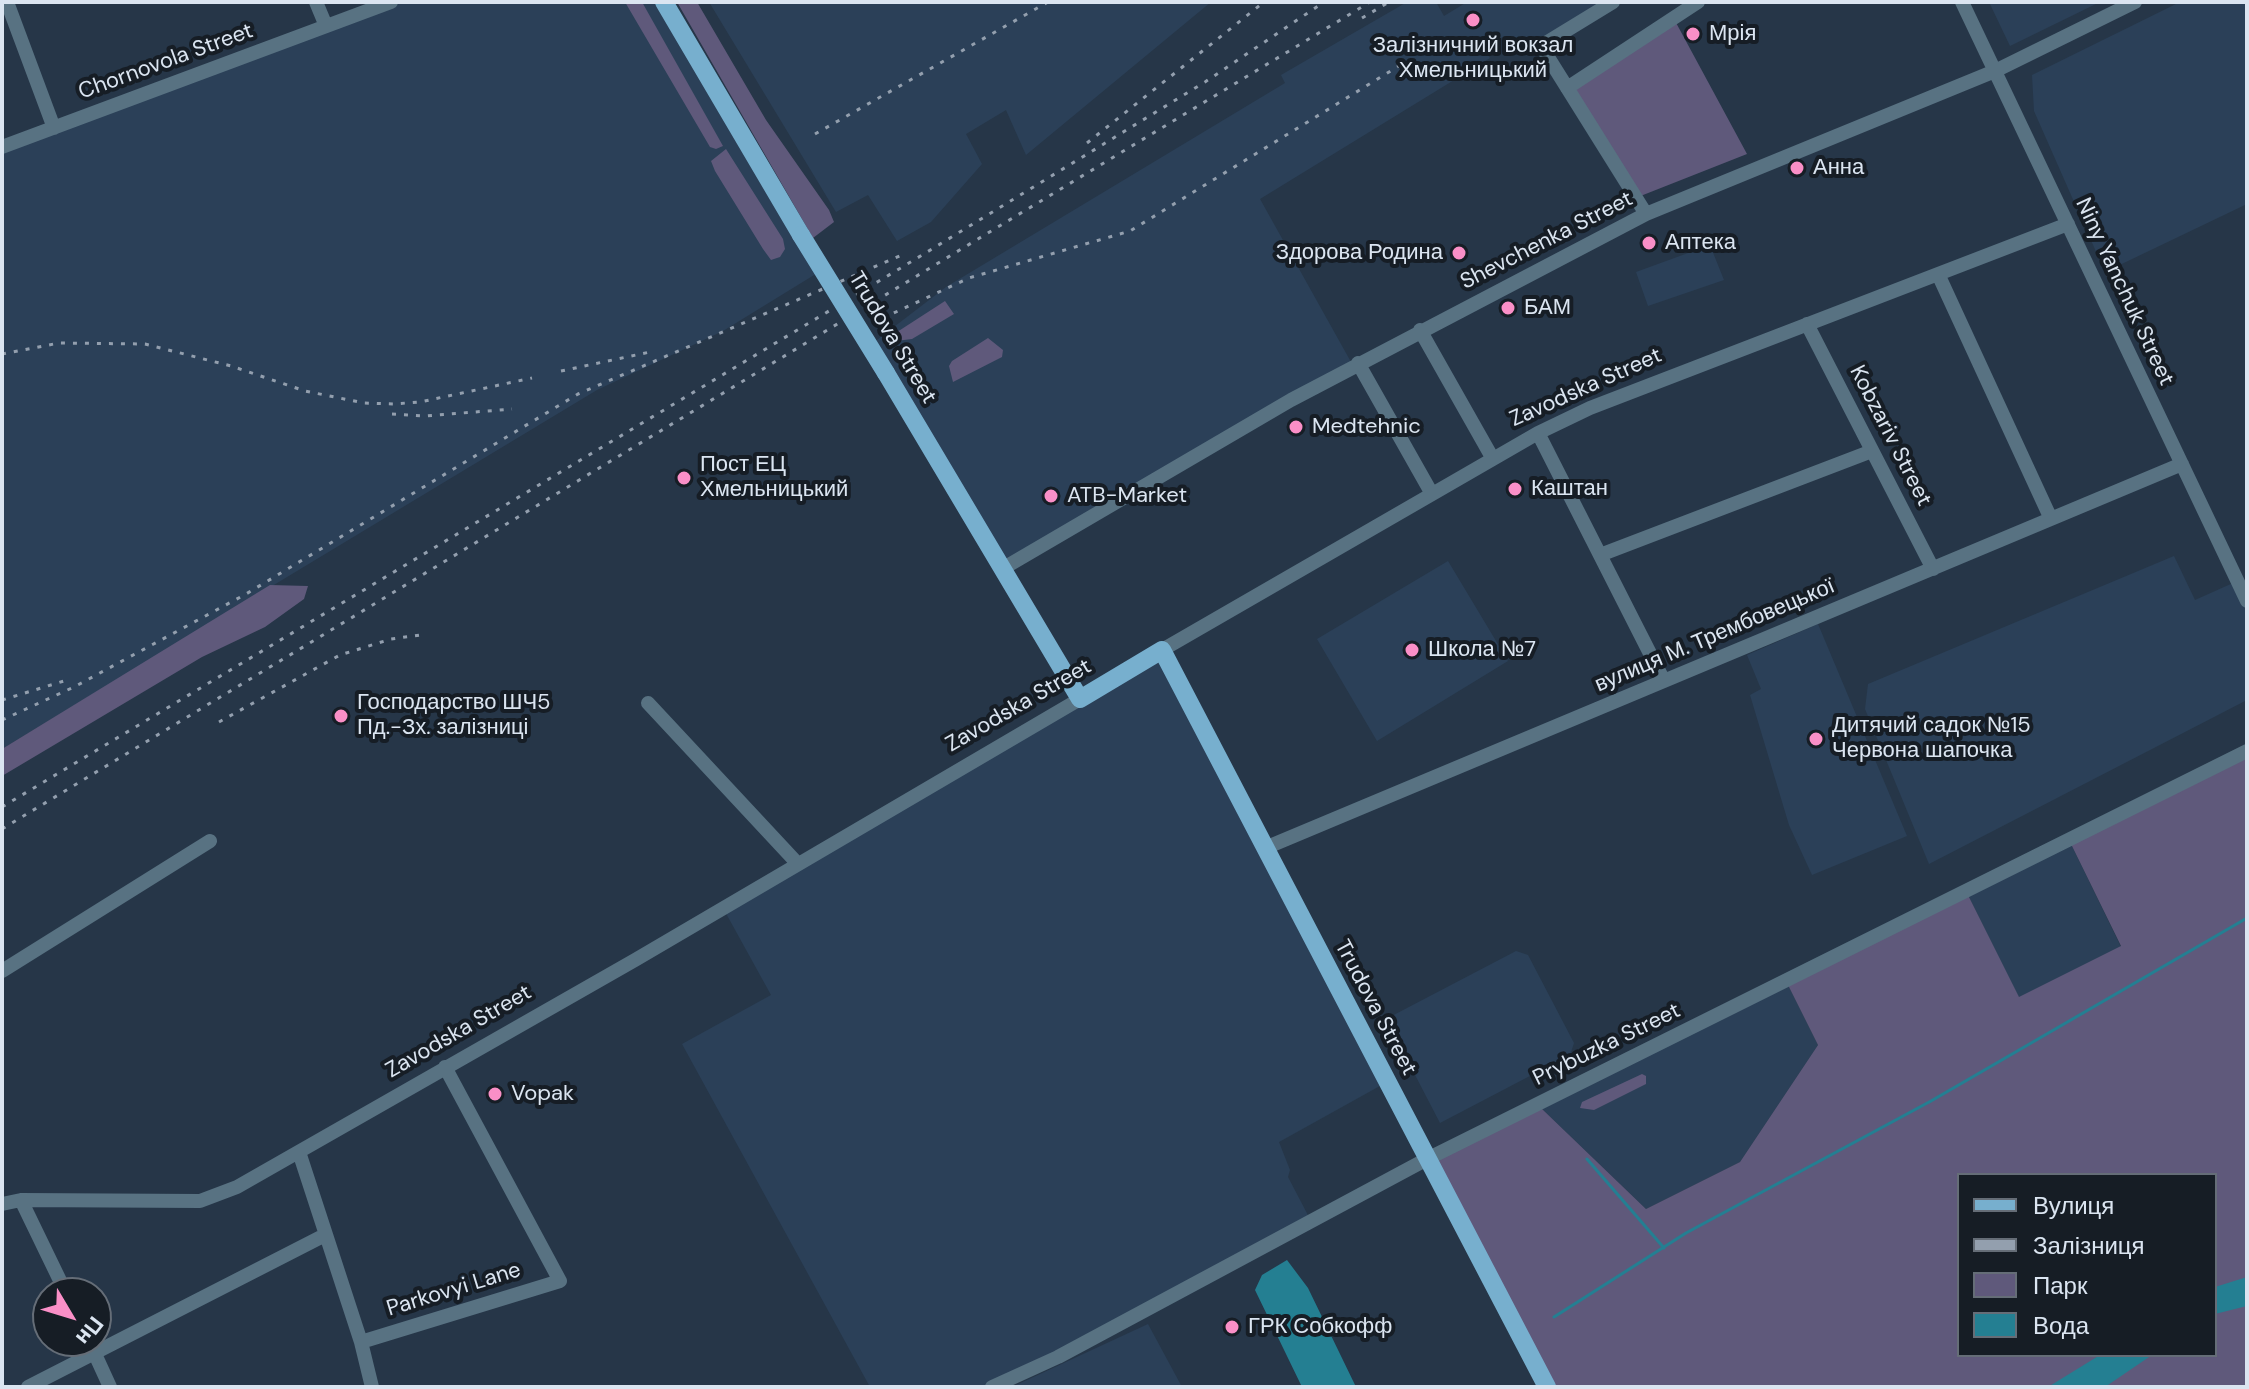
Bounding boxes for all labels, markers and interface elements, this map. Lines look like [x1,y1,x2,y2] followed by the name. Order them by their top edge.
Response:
[1464,11,1482,29] marker: Залізничний вокзал Хмельницький
[75,18,257,106] street label: Chornovola Street
[1709,21,1756,47] place label: Мрія
[1684,25,1702,43] marker: Мрія
[1373,33,1573,84] place label: Залізничний вокзал Хмельницький
[1813,155,1864,181] place label: Анна
[1788,159,1806,177] marker: Анна
[1456,186,1638,296] street label: Shevchenka Street
[2069,194,2179,390] street label: Niny Yanchuk Street
[1665,230,1736,256] place label: Аптека
[1640,234,1658,252] marker: Аптека
[1276,240,1443,266] place label: Здорова Родина
[1450,244,1468,262] marker: Здорова Родина
[842,267,942,409] street label: Trudova Street
[1524,295,1571,321] place label: БАМ
[1499,299,1517,317] marker: БАМ
[1506,343,1666,433] street label: Zavodska Street
[1843,361,1937,511] street label: Kobzariv Street
[1312,414,1421,440] place label: Medtehnic
[1287,418,1305,436] marker: Medtehnic
[700,452,848,504] place label: Пост ЕЦ Хмельницький
[675,469,693,487] marker: Пост ЕЦ Хмельницький
[1531,476,1608,502] place label: Каштан
[1506,480,1524,498] marker: Каштан
[1067,483,1187,509] place label: ATB-Market
[1042,487,1060,505] marker: ATB-Market
[1591,573,1839,699] street label: вулиця М. Трембовецької
[1428,637,1536,663] place label: Школа №7
[1403,641,1421,659] marker: Школа №7
[942,654,1096,758] street label: Zavodska Street
[357,690,550,742] place label: Господарство ШЧ5 Пд.-Зх. залізниці
[332,707,350,725] marker: Господарство ШЧ5 Пд.-Зх. залізниці
[1832,713,2031,764] place label: Дитячий садок №15 Червона шапочка
[1807,730,1825,748] marker: Дитячий садок №15 Червона шапочка
[1328,936,1422,1080] street label: Trudova Street
[382,980,536,1084] street label: Zavodska Street
[1529,998,1685,1092] street label: Prybuzka Street
[511,1081,574,1107] place label: Vopak
[486,1085,504,1103] marker: Vopak
[1957,1173,2217,1357] legend
[2033,1190,2114,1221] text: Вулиця
[2033,1230,2145,1261] text: Залізниця
[384,1257,524,1323] street label: Parkovyi Lane
[2033,1270,2087,1301] text: Парк
[32,1277,112,1357] north arrow
[69,1310,110,1351] text: Пн
[2033,1310,2089,1341] text: Вода
[1248,1314,1392,1340] place label: ГРК Собкофф
[1223,1318,1241,1336] marker: ГРК Собкофф

